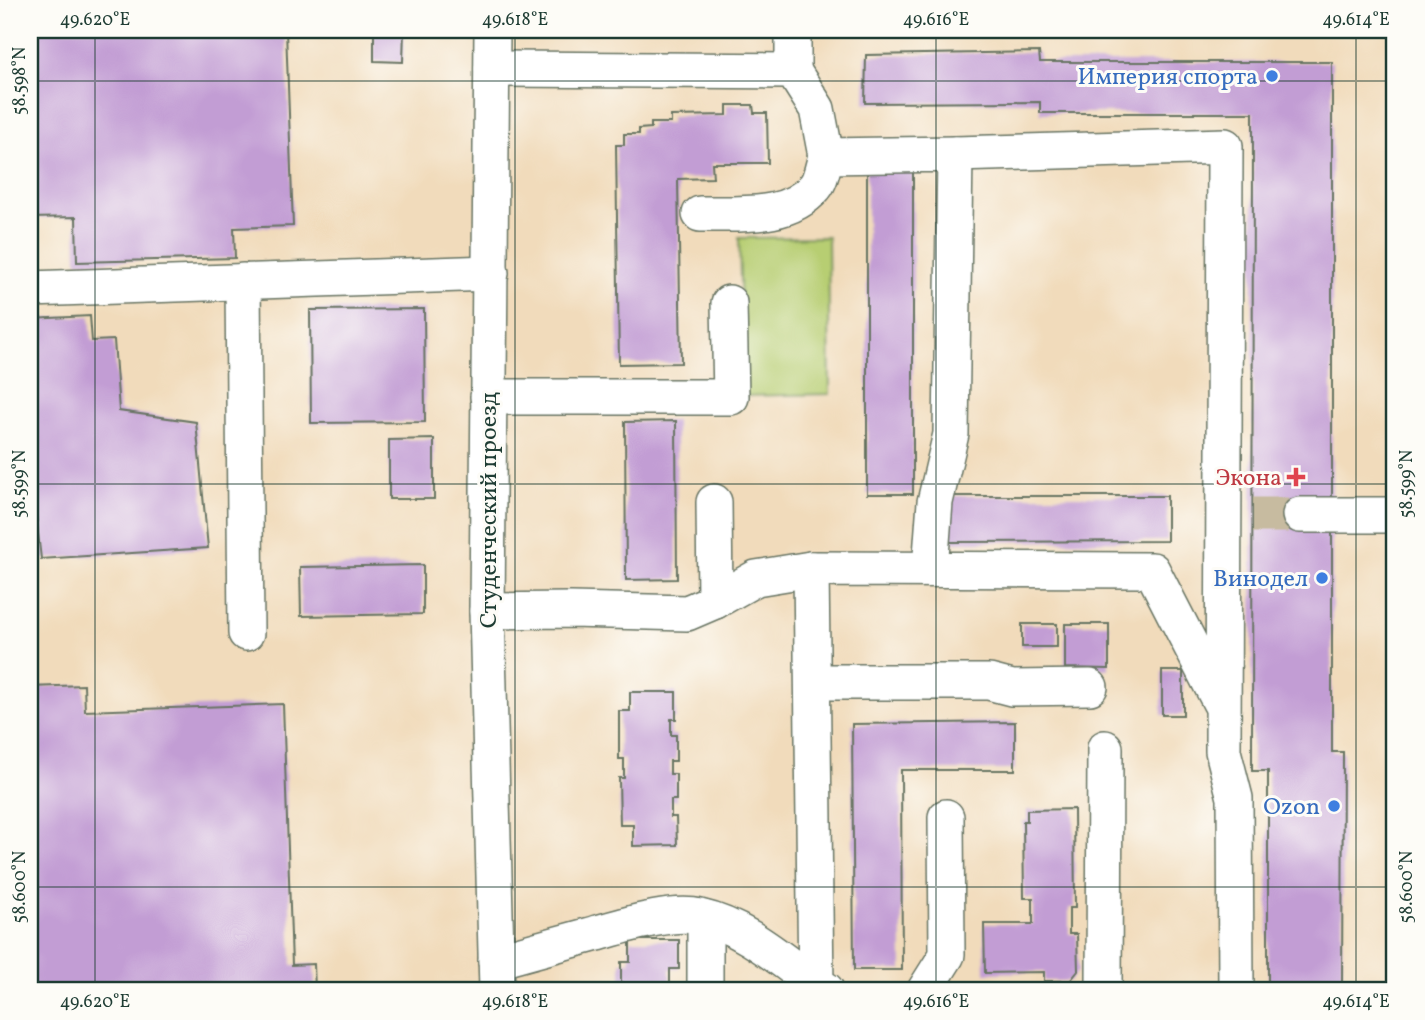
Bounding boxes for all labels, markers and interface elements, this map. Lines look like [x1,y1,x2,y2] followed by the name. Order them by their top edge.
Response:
[60,8,130,33] text: 49.620°E
[482,8,548,33] text: 49.618°E
[903,8,969,33] text: 49.616°E
[1322,8,1390,33] text: 49.614°E
[8,47,33,115] text: 58.598°N
[1077,61,1258,95] place label: Империя спорта
[1264,68,1280,84] marker: Империя спорта
[473,391,507,628] street label: Студенческий проезд
[8,450,33,518] text: 58.599°N
[1395,450,1420,518] text: 58.599°N
[1215,462,1282,496] place label: Экона
[1288,469,1304,485] marker: Экона
[1213,563,1308,597] place label: Винодел
[1314,570,1330,586] marker: Винодел
[1263,791,1320,825] place label: Ozon
[1326,798,1342,814] marker: Ozon
[8,851,33,923] text: 58.600°N
[1395,851,1420,923] text: 58.600°N
[60,990,130,1015] text: 49.620°E
[482,990,548,1015] text: 49.618°E
[903,990,969,1015] text: 49.616°E
[1322,990,1390,1015] text: 49.614°E

